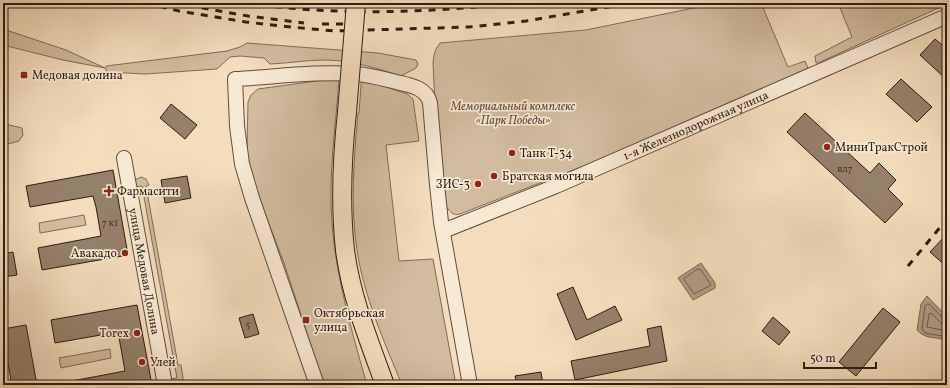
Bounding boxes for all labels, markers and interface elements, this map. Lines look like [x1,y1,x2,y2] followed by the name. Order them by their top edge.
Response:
[32,68,123,84] place label: Медовая долина
[19,70,29,80] marker: Медовая долина
[621,88,771,165] street label: 1-я Железнодорожная улица
[450,99,576,129] park label: Мемориальный комплекс «Парк Победы»
[835,140,928,156] place label: МиниТракСтрой
[822,142,832,152] marker: МиниТракСтрой
[520,146,572,162] place label: Танк Т-34
[507,148,517,158] marker: Танк Т-34
[837,162,853,176] house number: вл7
[502,169,594,185] place label: Братская могила
[489,171,499,181] marker: Братская могила
[436,177,470,193] place label: ЗИС-3
[473,179,483,189] marker: ЗИС-3
[117,184,179,200] place label: Фармасити
[104,186,114,196] marker: Фармасити
[124,207,163,336] street label: улица Медовая Долина
[102,216,118,230] house number: 7 к1
[71,246,117,262] place label: Авакадо
[120,248,130,258] marker: Авакадо
[314,306,384,336] place label: Октябрьская улица
[301,315,311,325] marker: Октябрьская улица
[246,318,251,332] house number: 5
[99,326,129,342] place label: Torex
[132,328,142,338] marker: Torex
[804,344,876,370] scale bar
[810,351,836,367] text: 50 m
[150,355,176,371] place label: Улей
[137,357,147,367] marker: Улей

